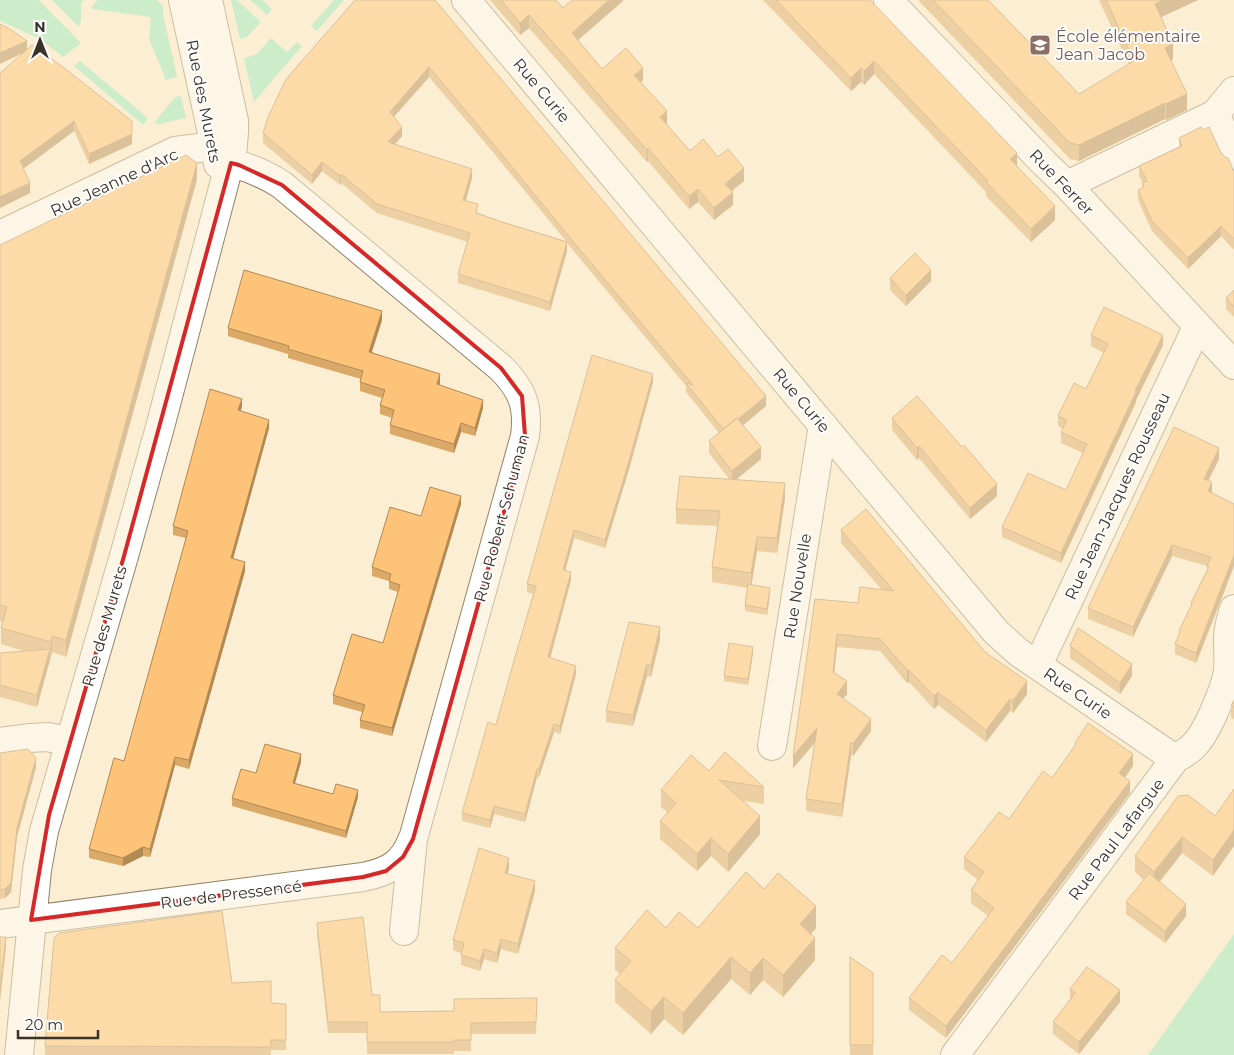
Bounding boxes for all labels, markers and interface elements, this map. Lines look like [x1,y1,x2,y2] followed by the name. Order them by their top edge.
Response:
[15,15,65,65] north arrow
[34,18,46,36] text: N
[1055,27,1201,64] place label: École élémentaire Jean Jacob
[1028,33,1052,57] school or university icon: École élémentaire Jean Jacob
[182,38,225,164] street label: Rue des Murets
[509,54,574,126] street label: Rue Curie
[47,145,181,220] street label: Rue Jeanne d'Arc
[1026,145,1098,219] street label: Rue Ferrer
[769,364,834,436] street label: Rue Curie
[1061,389,1174,603] street label: Rue Jean-Jacques Rousseau
[470,432,533,604] street label: Rue Robert Schuman
[780,532,815,640] street label: Rue Nouvelle
[78,563,131,689] street label: Rue des Murets
[1040,664,1115,723] street label: Rue Curie
[1064,775,1168,904] street label: Rue Paul Lafargue
[159,876,303,913] street label: Rue de Pressencé
[18,1008,98,1040] scale bar
[25,1015,63,1034] text: 20 m

